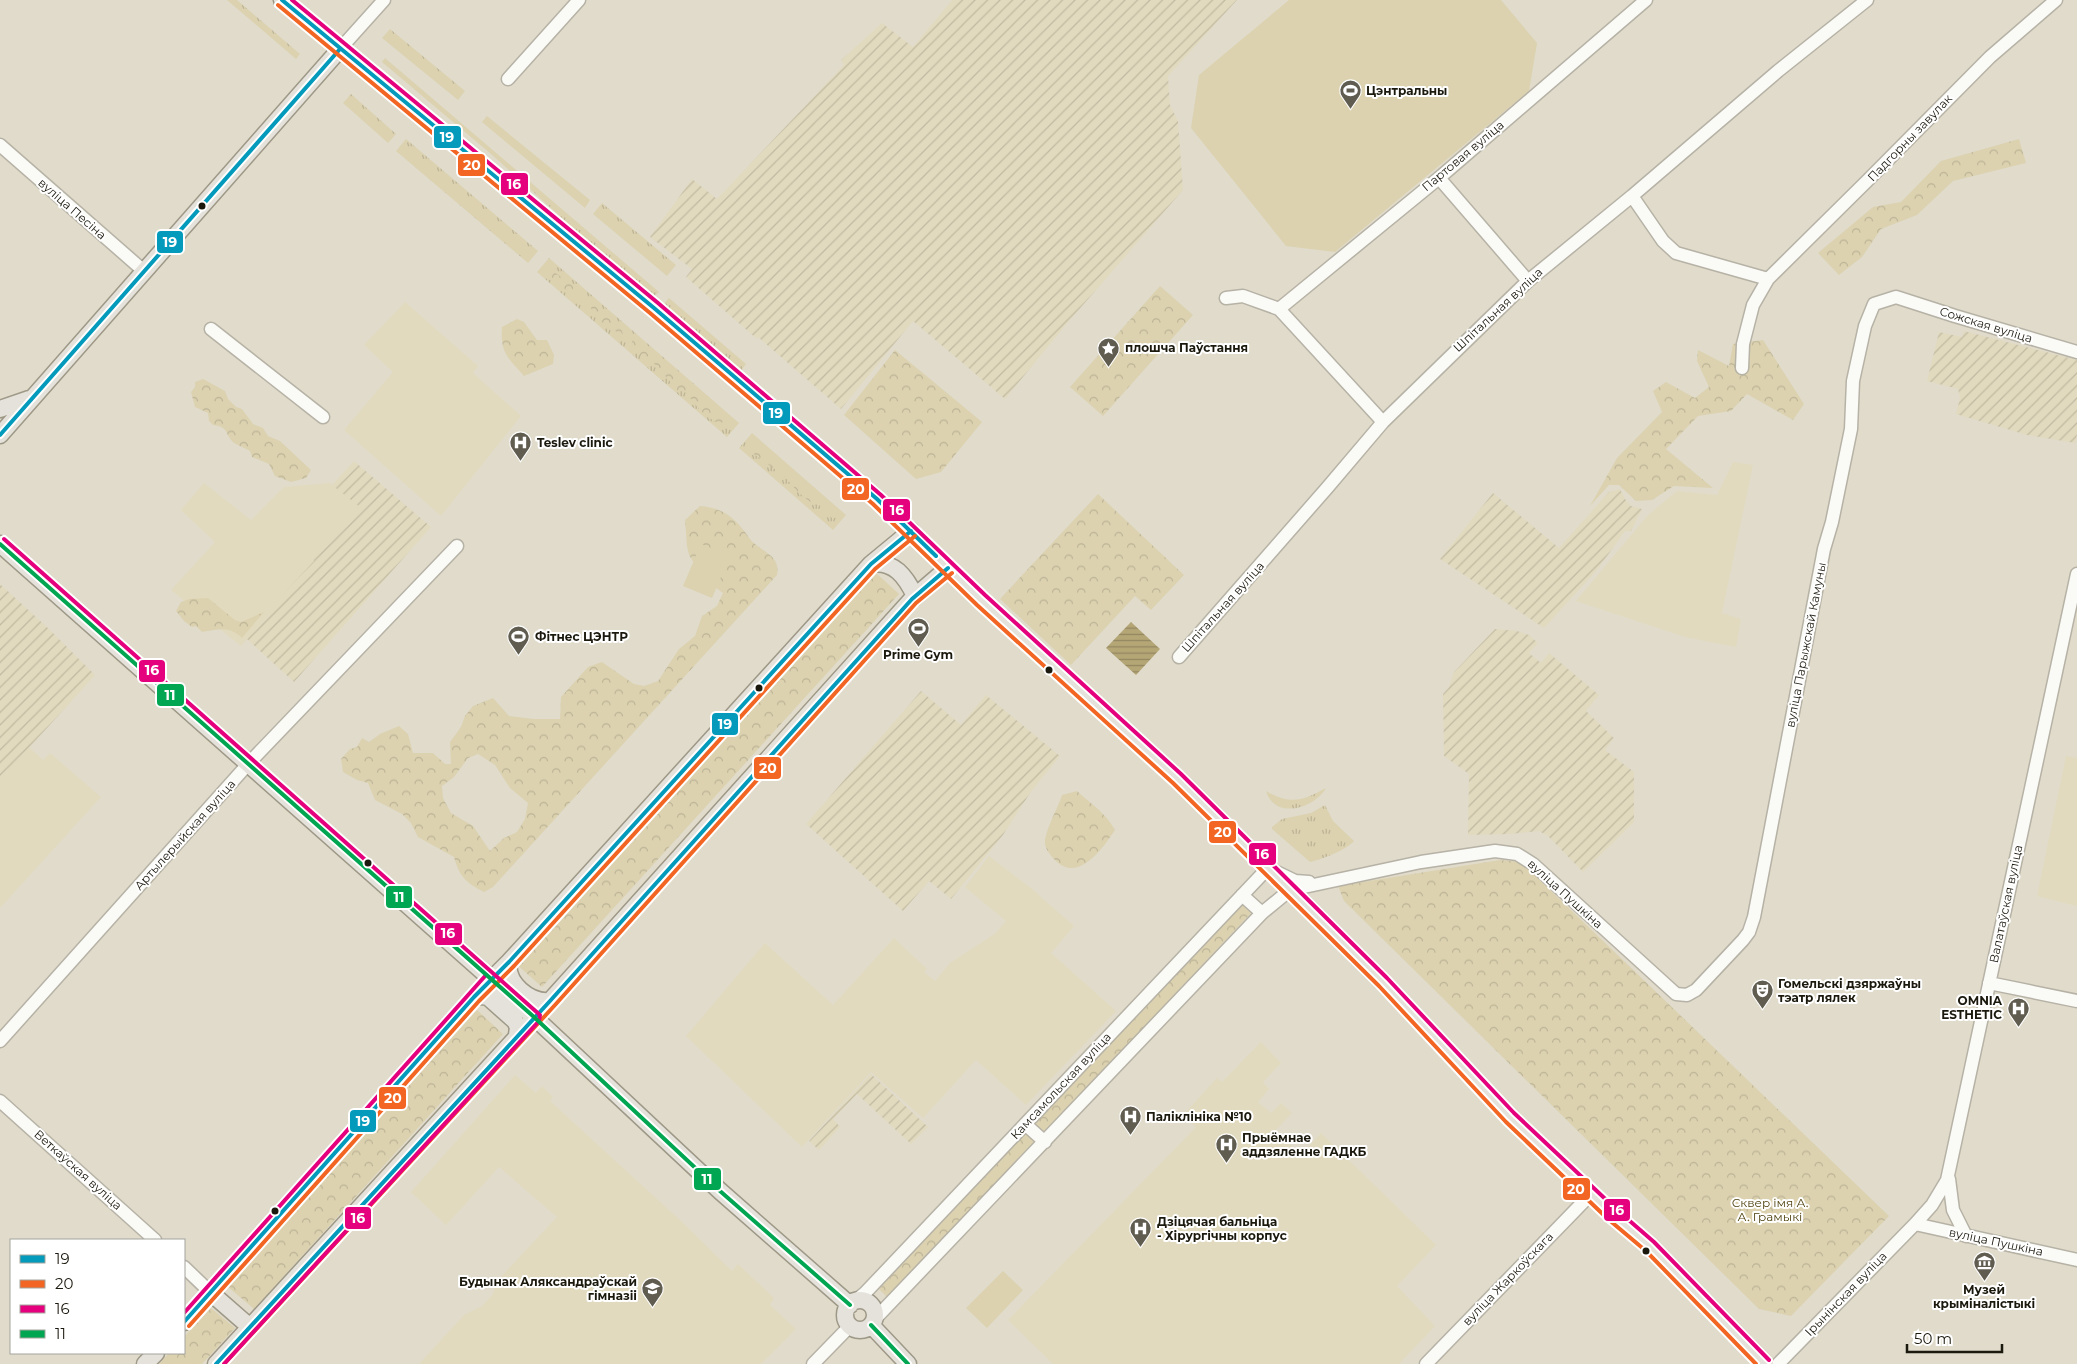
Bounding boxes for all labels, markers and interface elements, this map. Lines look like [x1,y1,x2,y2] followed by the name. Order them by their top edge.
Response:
[1338,79,1362,110] sports icon: Цэнтральны
[1366,83,1447,98] place label: Цэнтральны
[1864,91,1955,184] street label: Падгорны завулак
[1419,117,1507,194] street label: Партовая вуліца
[433,125,462,149] line badge: 19
[440,128,454,146] text: 19
[457,153,486,177] line badge: 20
[463,156,481,174] text: 20
[500,172,529,196] line badge: 16
[35,175,109,242] street label: вуліца Песіна
[507,175,521,193] text: 16
[197,201,207,211] unlabelled marker
[156,230,184,254] line badge: 19
[163,233,177,251] text: 19
[1450,264,1545,355] street label: Шпітальная вуліца
[1938,303,2034,346] street label: Сожская вуліца
[1097,336,1121,367] place icon: плошча Паўстання
[1125,340,1248,355] place label: плошча Паўстання
[762,401,791,425] line badge: 19
[769,404,783,422] text: 19
[509,431,533,462] hospital icon: Teslev clinic
[537,435,613,450] place label: Teslev clinic
[841,477,870,501] line badge: 20
[847,480,865,498] text: 20
[882,498,911,522] line badge: 16
[890,501,904,519] text: 16
[1178,558,1267,655] street label: Шпітальная вуліца
[1782,561,1829,729] street label: вуліца Парыжскай Камуны
[906,616,930,647] sports icon: Prime Gym
[507,625,531,656] sports icon: Фітнес ЦЭНТР
[535,629,628,644] place label: Фітнес ЦЭНТР
[883,647,953,662] place label: Prime Gym
[138,659,166,683] line badge: 16
[145,661,159,679] text: 16
[1044,665,1054,675] unlabelled marker
[156,683,185,707] line badge: 11
[754,683,764,693] unlabelled marker
[165,686,175,704] text: 11
[711,712,739,736] line badge: 19
[718,715,732,733] text: 19
[753,756,782,780] line badge: 20
[759,759,777,777] text: 20
[131,776,238,893] street label: Артылерыйская вуліца
[1208,820,1237,844] line badge: 20
[1214,823,1232,841] text: 20
[1248,842,1277,866] line badge: 16
[1986,843,2025,964] street label: Валатаўская вуліца
[1255,845,1269,863] text: 16
[1525,856,1606,931] street label: вуліца Пушкіна
[363,858,373,868] unlabelled marker
[385,885,413,909] line badge: 11
[394,888,404,906] text: 11
[434,922,463,946] line badge: 16
[441,924,455,942] text: 16
[1778,976,1921,1005] place label: Гомельскі дзяржаўны тэатр лялек
[1750,979,1774,1010] theatre icon: Гомельскі дзяржаўны тэатр лялек
[1941,993,2003,1022] place label: OMNIA ESTHETIC
[2006,996,2030,1027] hospital icon: OMNIA ESTHETIC
[1007,1029,1114,1142] street label: Камсамольская вуліца
[378,1086,407,1110] line badge: 20
[384,1089,402,1107] text: 20
[1118,1105,1142,1136] hospital icon: Паліклініка №10
[349,1109,377,1133] line badge: 19
[1146,1109,1252,1124] place label: Паліклініка №10
[356,1112,370,1130] text: 19
[31,1126,125,1213] street label: Веткаўская вуліца
[1242,1130,1366,1159] place label: Прыёмнае аддзяленне ГАДКБ
[1214,1133,1238,1164] hospital icon: Прыёмнае аддзяленне ГАДКБ
[693,1167,722,1191] line badge: 11
[702,1170,712,1188] text: 11
[1562,1177,1591,1201] line badge: 20
[1567,1180,1585,1198] text: 20
[1732,1195,1808,1224] park label: Сквер імя А. А. Грамыкі
[1603,1198,1631,1222] line badge: 16
[1610,1201,1624,1219] text: 16
[270,1206,280,1216] unlabelled marker
[344,1206,372,1230] line badge: 16
[351,1209,365,1227] text: 16
[1157,1214,1287,1243] place label: Дзіцячая бальніца - Хірургічны корпус
[1129,1217,1153,1248] hospital icon: Дзіцячая бальніца - Хірургічны корпус
[1948,1224,2045,1259] street label: вуліца Пушкіна
[1459,1229,1556,1329] street label: вуліца Жаркоўскага
[10,1239,185,1354] legend
[1641,1246,1651,1256] unlabelled marker
[1801,1248,1890,1339] street label: Ірынінская вуліца
[55,1249,70,1268] text: 19
[1972,1251,1996,1282] museum icon: Музей крыміналістыкі
[55,1274,73,1293] text: 20
[459,1274,637,1303] place label: Будынак Аляксандраўскай гімназіі
[641,1277,665,1308] school or university icon: Будынак Аляксандраўскай гімназіі
[1933,1282,2035,1311] place label: Музей крыміналістыкі
[55,1299,70,1318] text: 16
[1907,1322,2002,1354] scale bar
[55,1324,66,1343] text: 11
[1914,1329,1952,1348] text: 50 m

